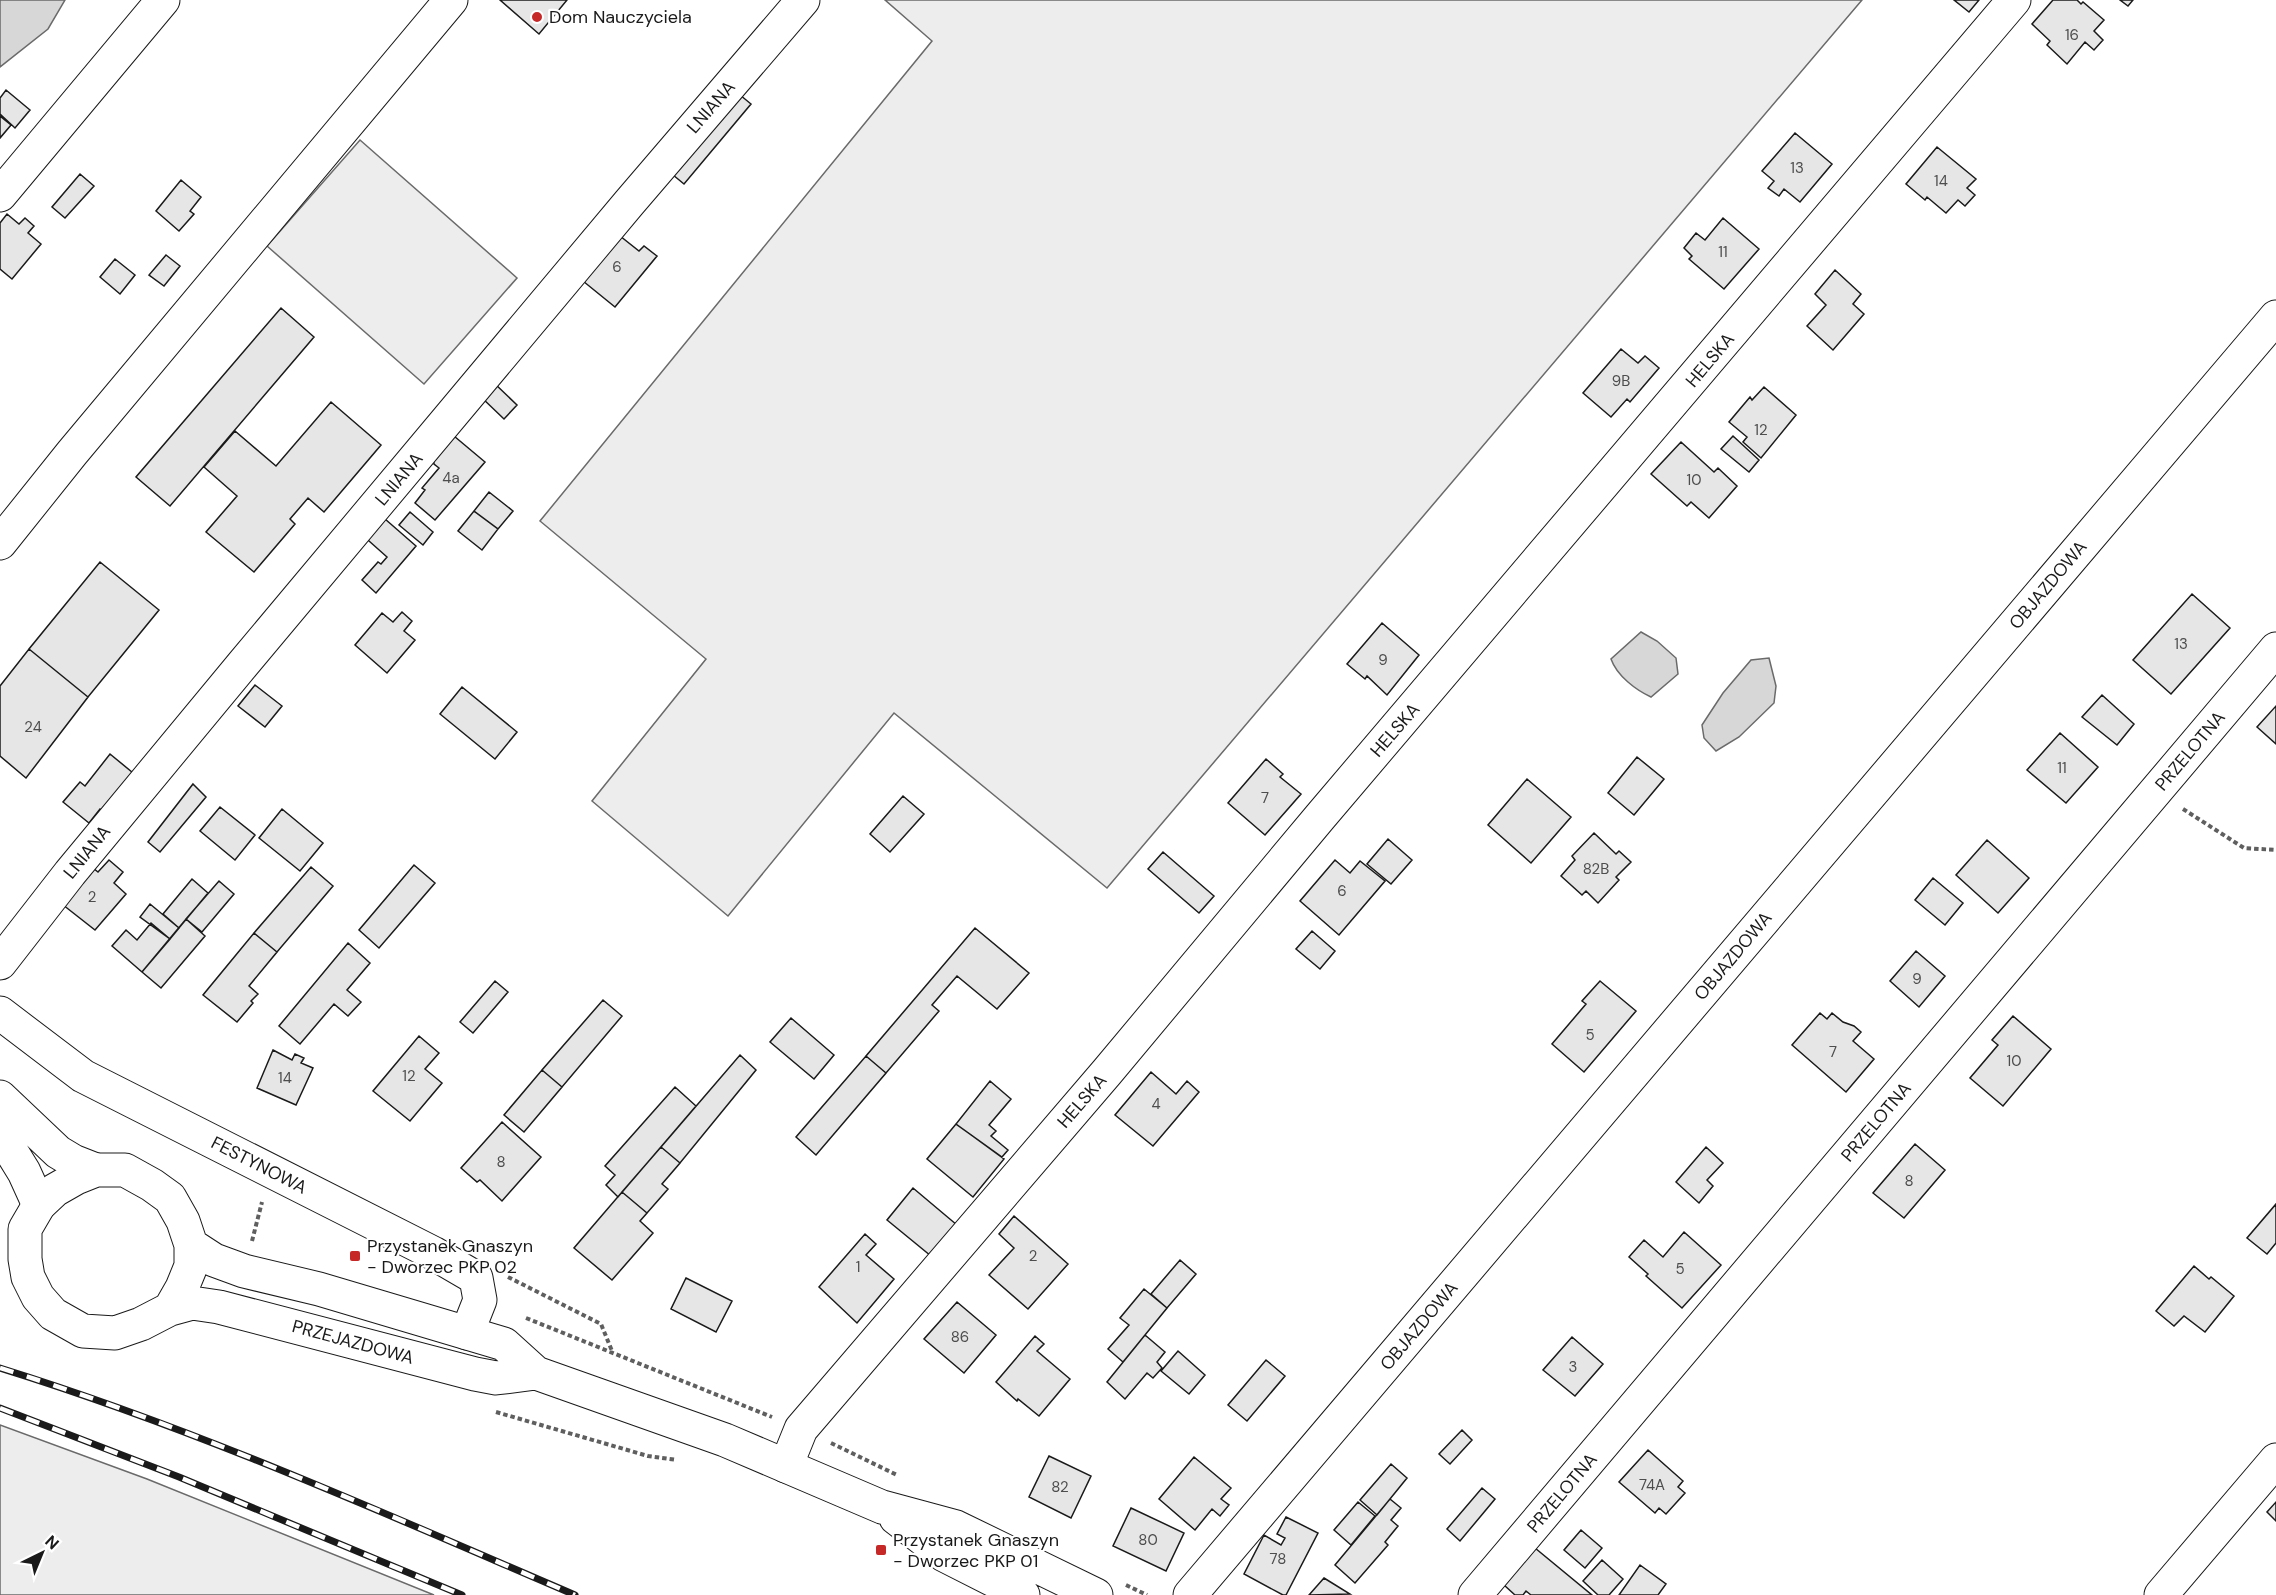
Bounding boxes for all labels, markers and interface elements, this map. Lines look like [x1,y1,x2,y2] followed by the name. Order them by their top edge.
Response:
[549,5,692,29] place label: Dom Nauczyciela
[530,10,544,24] marker: Dom Nauczyciela
[2065,25,2079,45] house number: 16
[681,76,741,138] street label: LNIANA
[1790,158,1804,178] house number: 13
[1934,171,1948,191] house number: 14
[1718,242,1728,262] house number: 11
[612,257,622,277] house number: 6
[1680,328,1740,392] street label: HELSKA
[1612,371,1630,391] house number: 9B
[1754,420,1768,440] house number: 12
[370,447,428,511] street label: LNIANA
[442,468,460,488] house number: 4a
[1687,470,1701,490] house number: 10
[2004,536,2092,634] street label: OBJAZDOWA
[2174,634,2188,654] house number: 13
[1378,650,1388,670] house number: 9
[1365,698,1425,762] street label: HELSKA
[2150,706,2230,796] street label: PRZELOTNA
[24,717,42,737] house number: 24
[2057,758,2067,778] house number: 11
[1261,788,1269,808] house number: 7
[58,820,116,884] street label: LNIANA
[1583,859,1609,879] house number: 82B
[1337,881,1347,901] house number: 6
[88,887,96,907] house number: 2
[1689,907,1777,1005] street label: OBJAZDOWA
[1912,969,1922,989] house number: 9
[1585,1025,1595,1045] house number: 5
[1829,1042,1837,1062] house number: 7
[2007,1051,2021,1071] house number: 10
[402,1066,416,1086] house number: 12
[278,1068,292,1088] house number: 14
[1052,1069,1112,1133] street label: HELSKA
[1836,1077,1916,1167] street label: PRZELOTNA
[1151,1094,1161,1114] house number: 4
[207,1131,311,1199] street label: FESTYNOWA
[496,1152,506,1172] house number: 8
[1904,1171,1914,1191] house number: 8
[367,1234,533,1279] place label: Przystanek Gnaszyn - Dworzec PKP 02
[1029,1246,1037,1266] house number: 2
[348,1249,362,1263] marker: Przystanek Gnaszyn - Dworzec PKP 02
[856,1257,860,1277] house number: 1
[1675,1259,1685,1279] house number: 5
[1375,1277,1463,1375] street label: OBJAZDOWA
[289,1314,417,1370] street label: PRZEJAZDOWA
[951,1327,969,1347] house number: 86
[1569,1357,1577,1377] house number: 3
[1522,1448,1602,1538] street label: PRZELOTNA
[1639,1475,1665,1495] house number: 74A
[1051,1477,1069,1497] house number: 82
[12,1523,72,1583] north arrow
[893,1528,1059,1573] place label: Przystanek Gnaszyn - Dworzec PKP 01
[1138,1530,1158,1550] house number: 80
[40,1531,63,1554] text: N
[874,1543,888,1557] marker: Przystanek Gnaszyn - Dworzec PKP 01
[1270,1549,1286,1569] house number: 78

